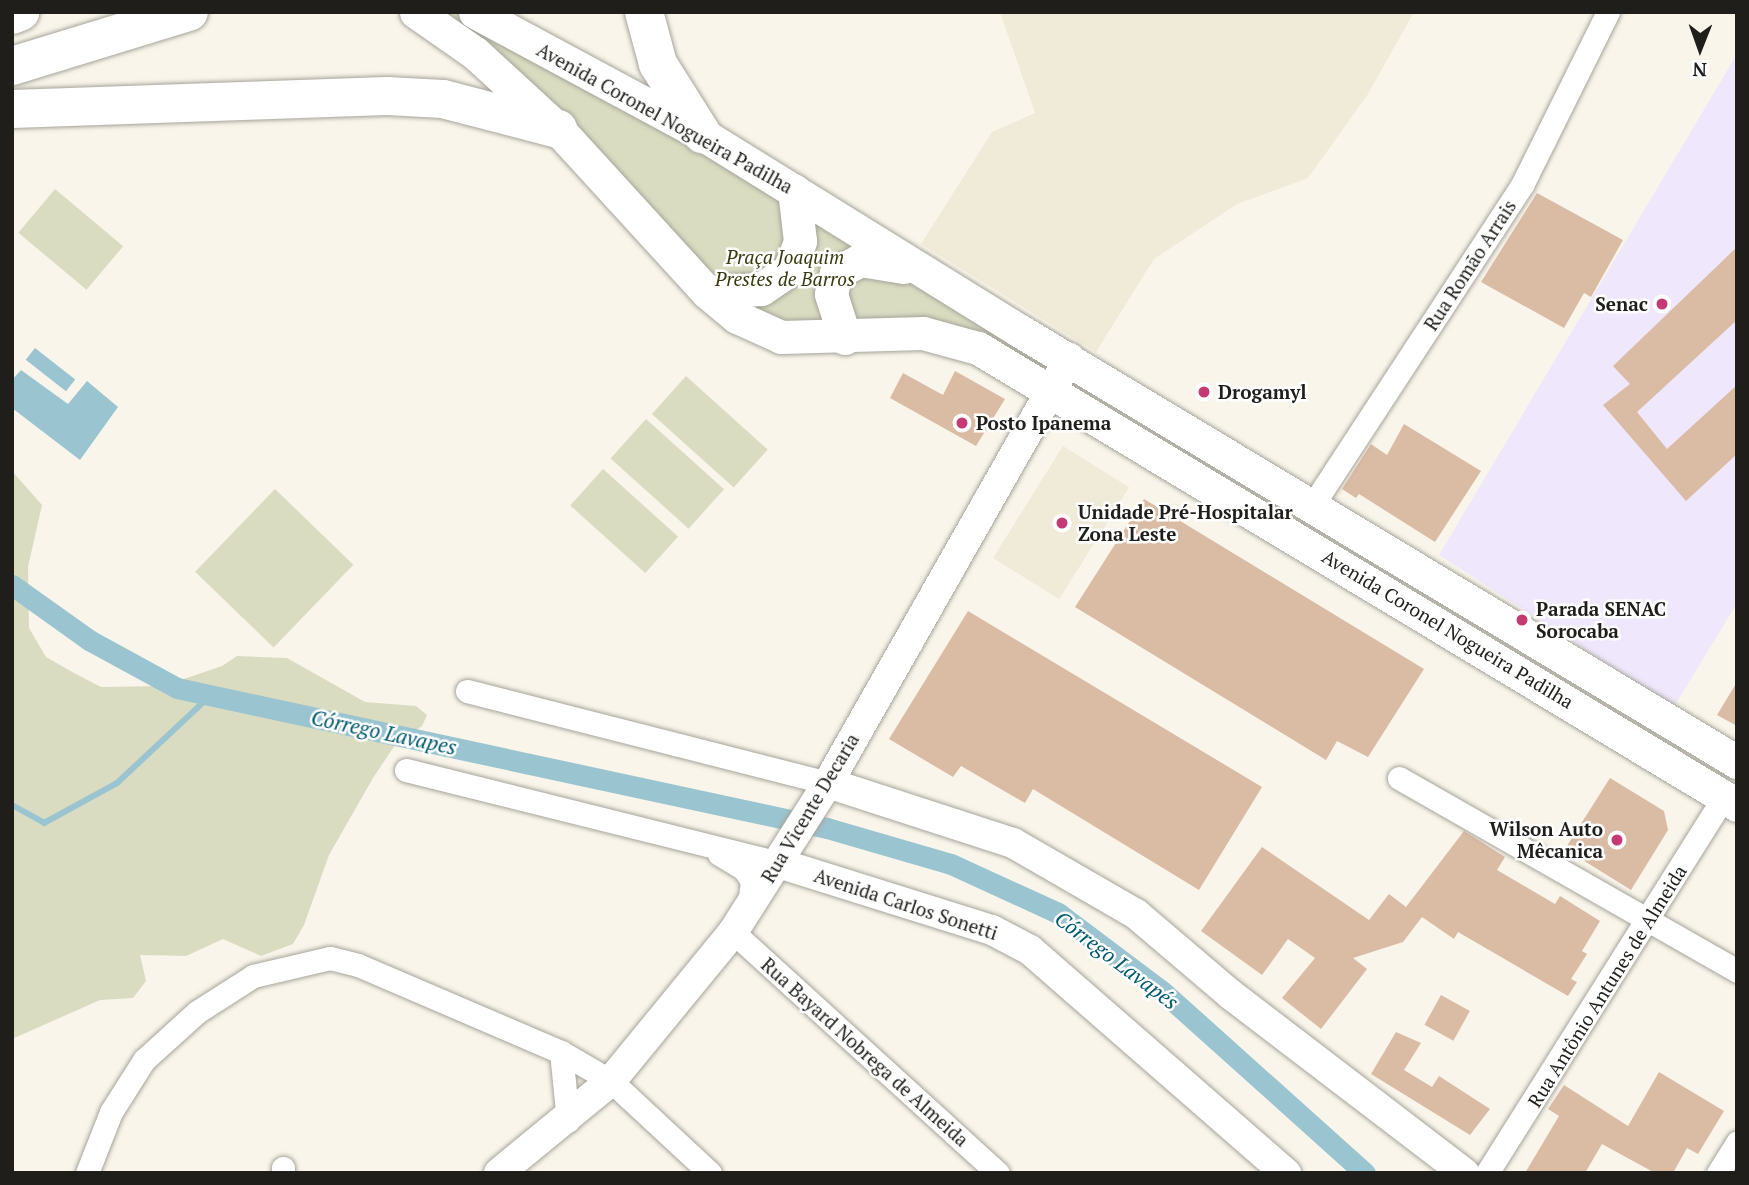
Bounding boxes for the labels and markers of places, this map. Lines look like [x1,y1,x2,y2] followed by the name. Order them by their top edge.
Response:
[1595,293,1648,315] place label: Senac
[1654,296,1670,312] marker: Senac
[1218,381,1307,403] place label: Drogamyl
[1196,384,1212,400] marker: Drogamyl
[976,412,1111,434] place label: Posto Ipanema
[954,415,970,431] marker: Posto Ipanema
[1078,501,1293,545] place label: Unidade Pré-Hospitalar Zona Leste
[1052,513,1072,533] marker: Unidade Pré-Hospitalar Zona Leste
[1536,598,1666,642] place label: Parada SENAC Sorocaba
[1514,612,1530,628] marker: Parada SENAC Sorocaba
[1489,818,1603,862] place label: Wilson Auto Mêcanica
[1609,832,1625,848] marker: Wilson Auto Mêcanica

